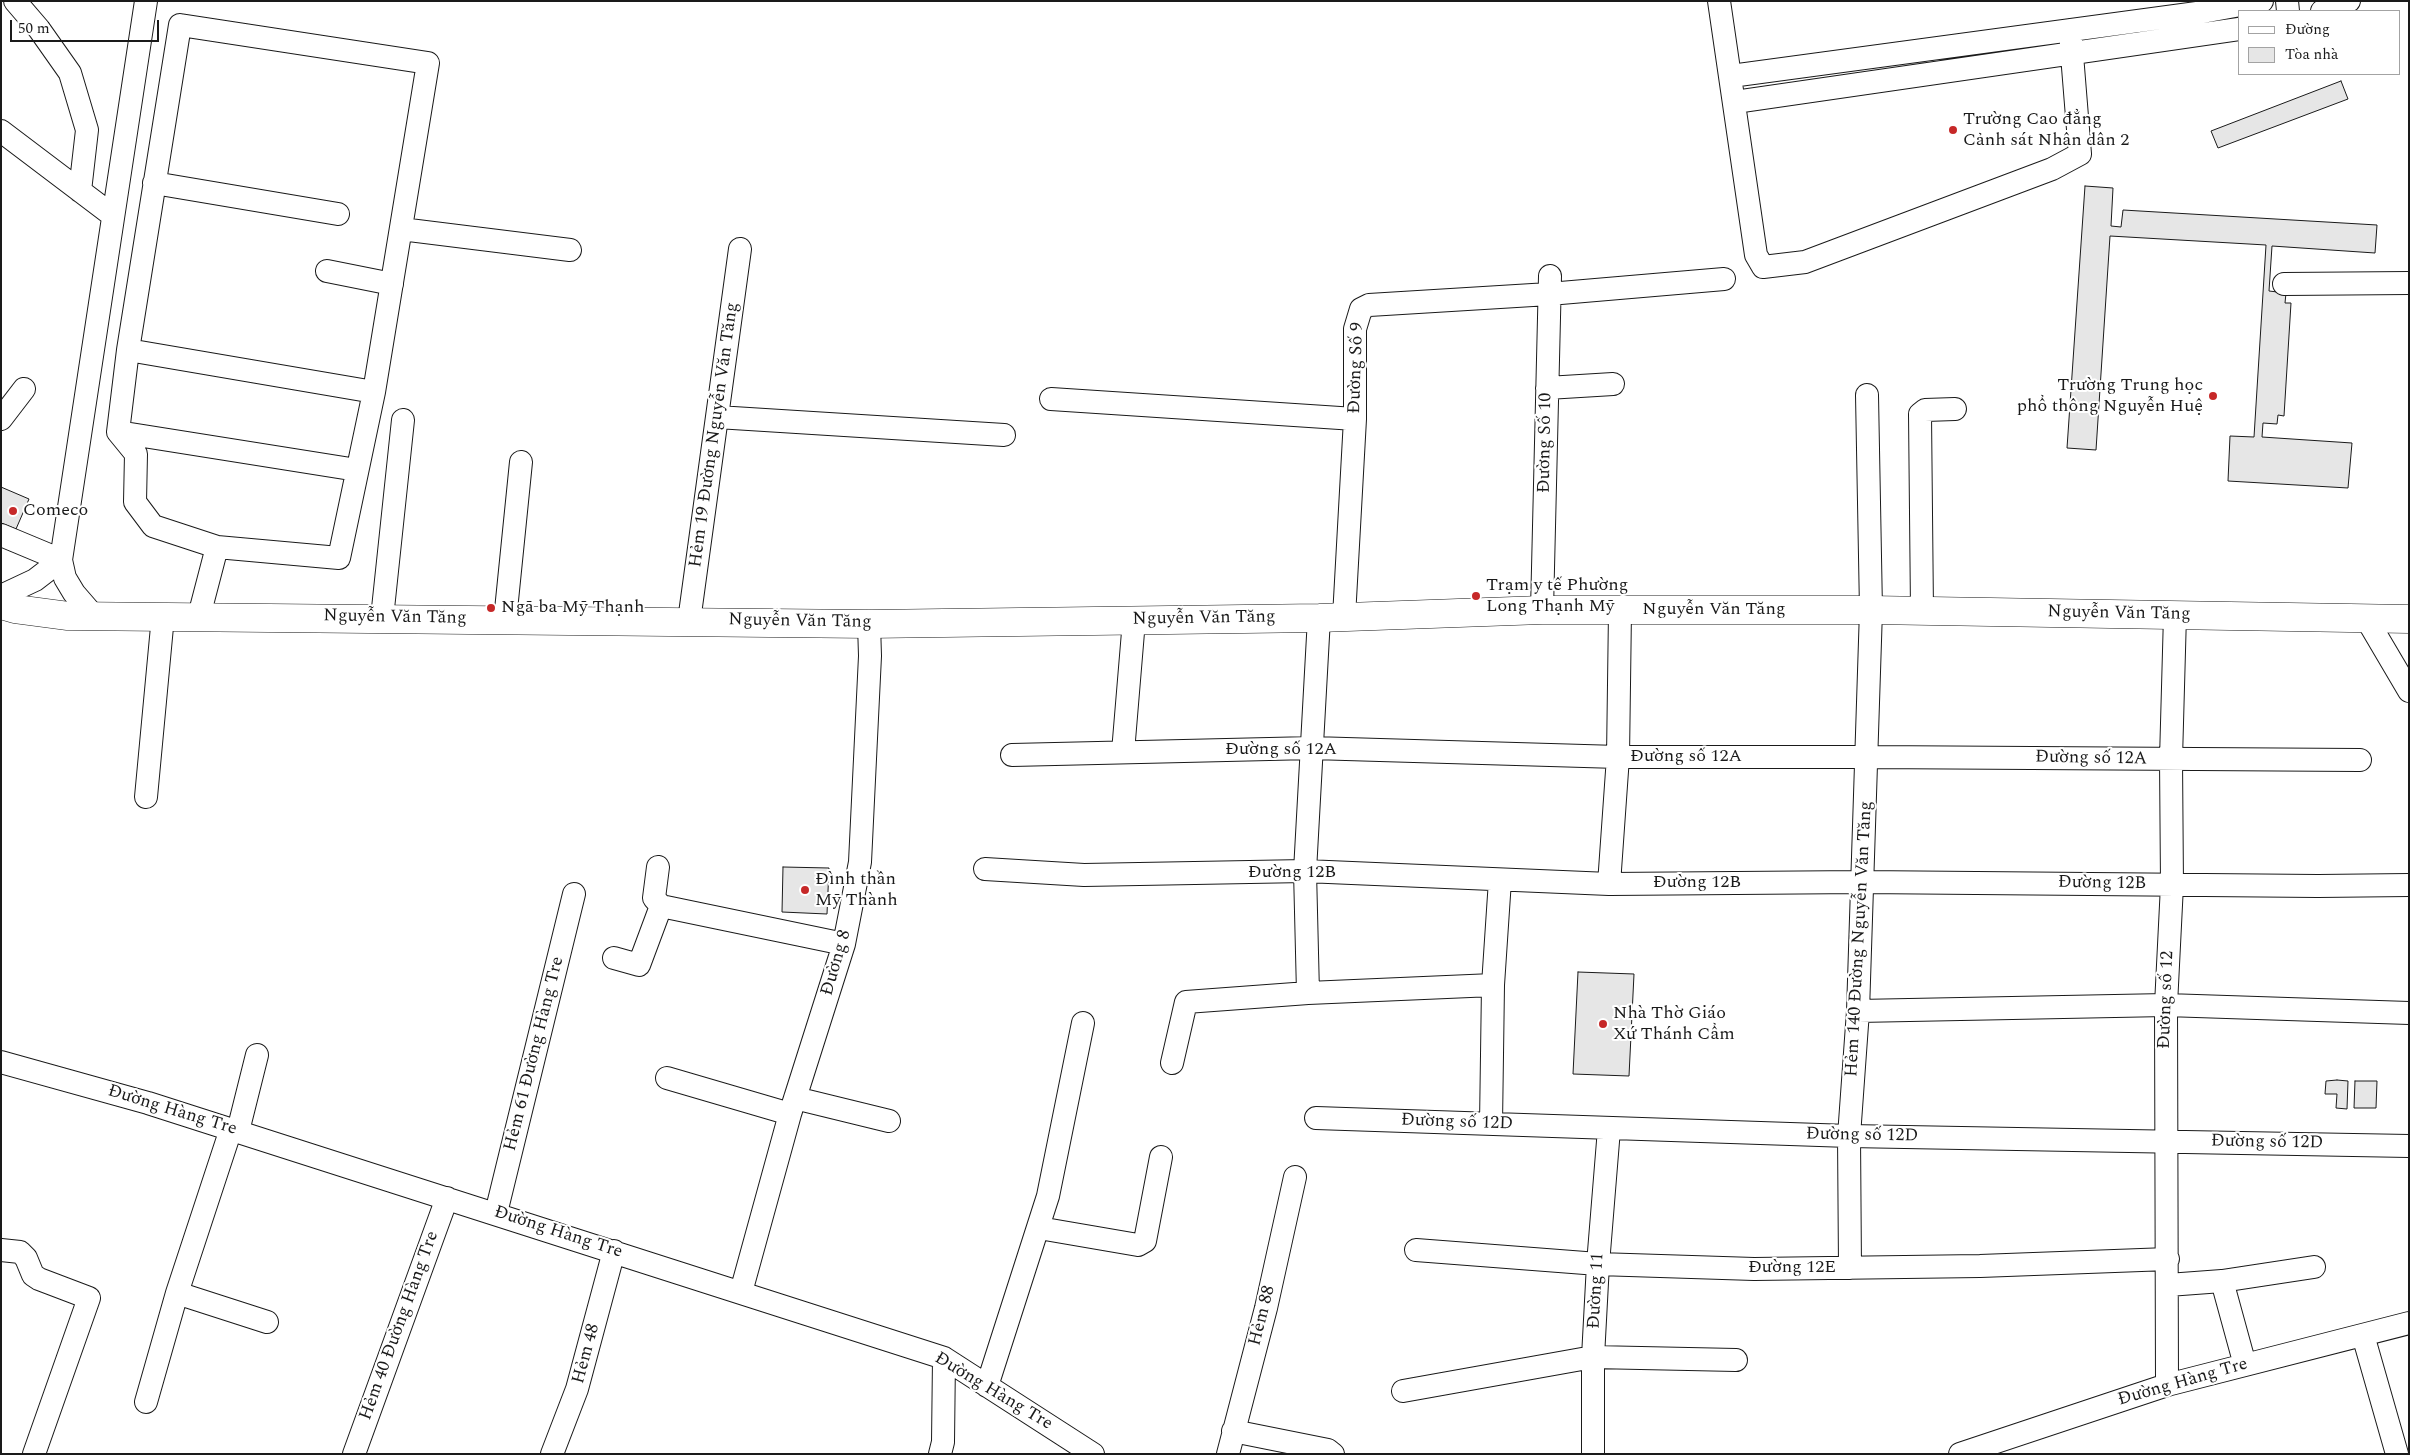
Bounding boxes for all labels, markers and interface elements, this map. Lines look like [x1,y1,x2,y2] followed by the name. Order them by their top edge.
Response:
[12,10,161,42] scale bar
[2238,10,2400,75] legend
[18,17,50,40] text: 50 m
[2285,18,2330,41] text: Đường
[2285,43,2338,66] text: Tòa nhà
[1963,109,2129,152] place label: Trường Cao đẳng Cảnh sát Nhân dân 2
[1947,124,1959,136] marker: Trường Cao đẳng Cảnh sát Nhân dân 2
[686,301,744,569] street label: Hẻm 19 Đường Nguyễn Văn Tăng
[1345,322,1369,414] street label: Đường Số 9
[2017,375,2203,418] place label: Trường Trung học phổ thông Nguyễn Huệ
[2207,390,2219,402] marker: Trường Trung học phổ thông Nguyễn Huệ
[1534,393,1558,493] street label: Đường Số 10
[23,500,88,522] place label: Comeco
[7,505,19,517] marker: Comeco
[1486,575,1628,618] place label: Trạm y tế Phường Long Thạnh Mỹ
[1470,590,1482,602] marker: Trạm y tế Phường Long Thạnh Mỹ
[501,597,644,619] place label: Ngã ba Mỹ Thạnh
[1642,599,1786,621] street label: Nguyễn Văn Tăng
[485,602,497,614] marker: Ngã ba Mỹ Thạnh
[2047,602,2191,626] street label: Nguyễn Văn Tăng
[323,606,467,630] street label: Nguyễn Văn Tăng
[1132,607,1276,631] street label: Nguyễn Văn Tăng
[728,610,872,634] street label: Nguyễn Văn Tăng
[1225,739,1337,761] street label: Đường số 12A
[1630,746,1742,768] street label: Đường số 12A
[2035,747,2147,771] street label: Đường số 12A
[1842,800,1878,1078] street label: Hẻm 140 Đường Nguyễn Văn Tăng
[1248,862,1336,884] street label: Đường 12B
[815,869,898,912] place label: Đình thần Mỹ Thành
[1653,872,1741,894] street label: Đường 12B
[2058,872,2146,896] street label: Đường 12B
[799,884,811,896] marker: Đình thần Mỹ Thành
[817,928,857,998] street label: Đường 8
[2154,950,2180,1050] street label: Đường số 12
[500,954,570,1154] street label: Hẻm 61 Đường Hàng Tre
[1613,1003,1735,1046] place label: Nhà Thờ Giáo Xứ Thánh Cẩm
[1597,1018,1609,1030] marker: Nhà Thờ Giáo Xứ Thánh Cẩm
[105,1081,239,1141] street label: Đường Hàng Tre
[1400,1110,1514,1136] street label: Đường số 12D
[1806,1124,1918,1148] street label: Đường số 12D
[2211,1131,2323,1155] street label: Đường số 12D
[491,1202,625,1264] street label: Đường Hàng Tre
[356,1228,444,1424] street label: Hẻm 40 Đường Hàng Tre
[1584,1252,1610,1330] street label: Đường 11
[1748,1257,1836,1279] street label: Đường 12E
[1245,1284,1281,1348] street label: Hẻm 88
[569,1322,605,1386] street label: Hẻm 48
[930,1348,1056,1436] street label: Đường Hàng Tre
[2116,1354,2250,1412] street label: Đường Hàng Tre

